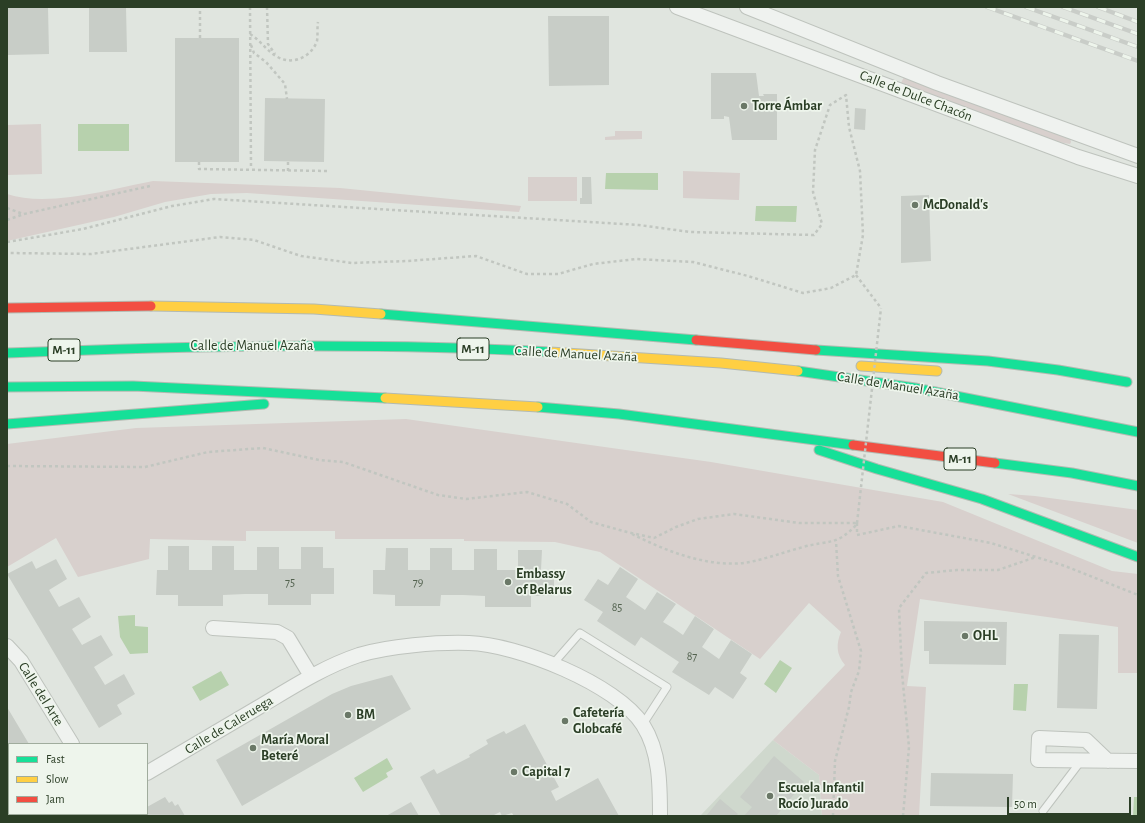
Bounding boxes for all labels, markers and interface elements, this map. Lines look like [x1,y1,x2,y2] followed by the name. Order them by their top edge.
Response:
[857,67,975,125] street label: Calle de Dulce Chacón
[752,98,822,114] place label: Torre Ámbar
[739,101,749,111] marker: Torre Ámbar
[923,197,988,213] place label: McDonald's
[910,200,920,210] marker: McDonald's
[190,338,314,354] street label: Calle de Manuel Azaña
[457,338,489,360] road number: M-11
[48,339,80,361] road number: M-11
[514,342,638,366] street label: Calle de Manuel Azaña
[836,368,960,404] street label: Calle de Manuel Azaña
[944,448,976,470] road number: M-11
[516,566,572,598] place label: Embassy of Belarus
[285,575,295,589] house number: 75
[413,575,423,589] house number: 79
[503,577,513,587] marker: Embassy of Belarus
[612,600,622,614] house number: 85
[973,628,998,644] place label: OHL
[960,631,970,641] marker: OHL
[687,649,697,663] house number: 87
[15,659,67,729] street label: Calle del Arte
[182,692,276,758] street label: Calle de Caleruega
[573,705,624,738] place label: Cafetería Globcafé
[356,707,375,723] place label: BM
[343,710,353,720] marker: BM
[560,716,570,726] marker: Cafetería Globcafé
[261,732,329,764] place label: María Moral Beteré
[8,743,148,815] legend
[248,743,258,753] marker: María Moral Beteré
[46,753,65,765] text: Fast
[522,764,570,780] place label: Capital 7
[509,767,519,777] marker: Capital 7
[46,773,68,785] text: Slow
[778,780,864,812] place label: Escuela Infantil Rocío Jurado
[1009,789,1133,815] scale bar
[765,791,775,801] marker: Escuela Infantil Rocío Jurado
[46,793,65,805] text: Jam
[1014,798,1037,810] text: 50 m

